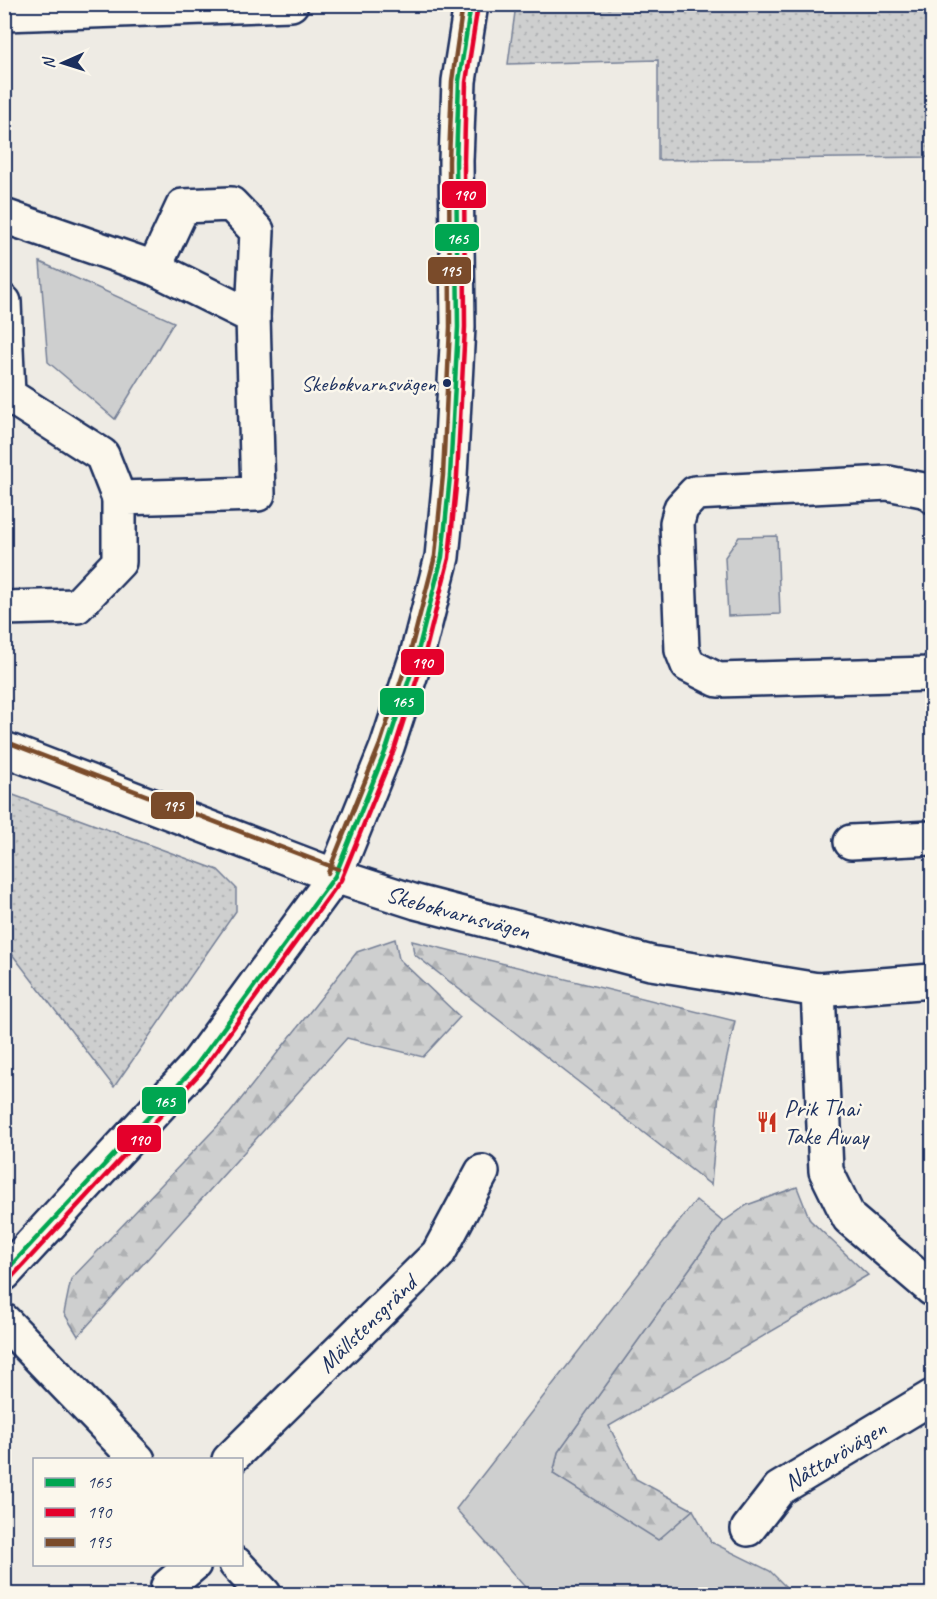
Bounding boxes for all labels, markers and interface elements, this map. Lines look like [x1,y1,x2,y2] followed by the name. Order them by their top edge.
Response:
[33,33,93,93] north arrow
[39,55,59,69] text: N
[441,180,487,209] line badge: 190
[453,185,476,205] text: 190
[434,223,480,252] line badge: 165
[446,229,470,249] text: 165
[427,256,472,285] line badge: 195
[439,261,463,281] text: 195
[301,370,436,398] place label: Skebokvarnsvägen
[441,377,453,389] marker: Skebokvarnsvägen
[400,648,445,676] line badge: 190
[411,653,434,673] text: 190
[379,687,425,716] line badge: 165
[391,692,415,712] text: 165
[150,791,195,820] line badge: 195
[162,796,186,816] text: 195
[383,878,533,946] street label: Skebokvarnsvägen
[141,1086,187,1115] line badge: 165
[153,1092,177,1112] text: 165
[784,1093,870,1151] place label: Prik Thai Take Away
[755,1110,779,1134] restaurant icon: Prik Thai Take Away
[116,1124,162,1153] line badge: 190
[128,1130,151,1150] text: 190
[311,1266,425,1379] street label: Mällstensgränd
[778,1413,892,1498] street label: Nåttarövägen
[33,1458,243,1566] legend
[87,1471,112,1493] text: 165
[87,1501,113,1523] text: 190
[87,1531,112,1553] text: 195

